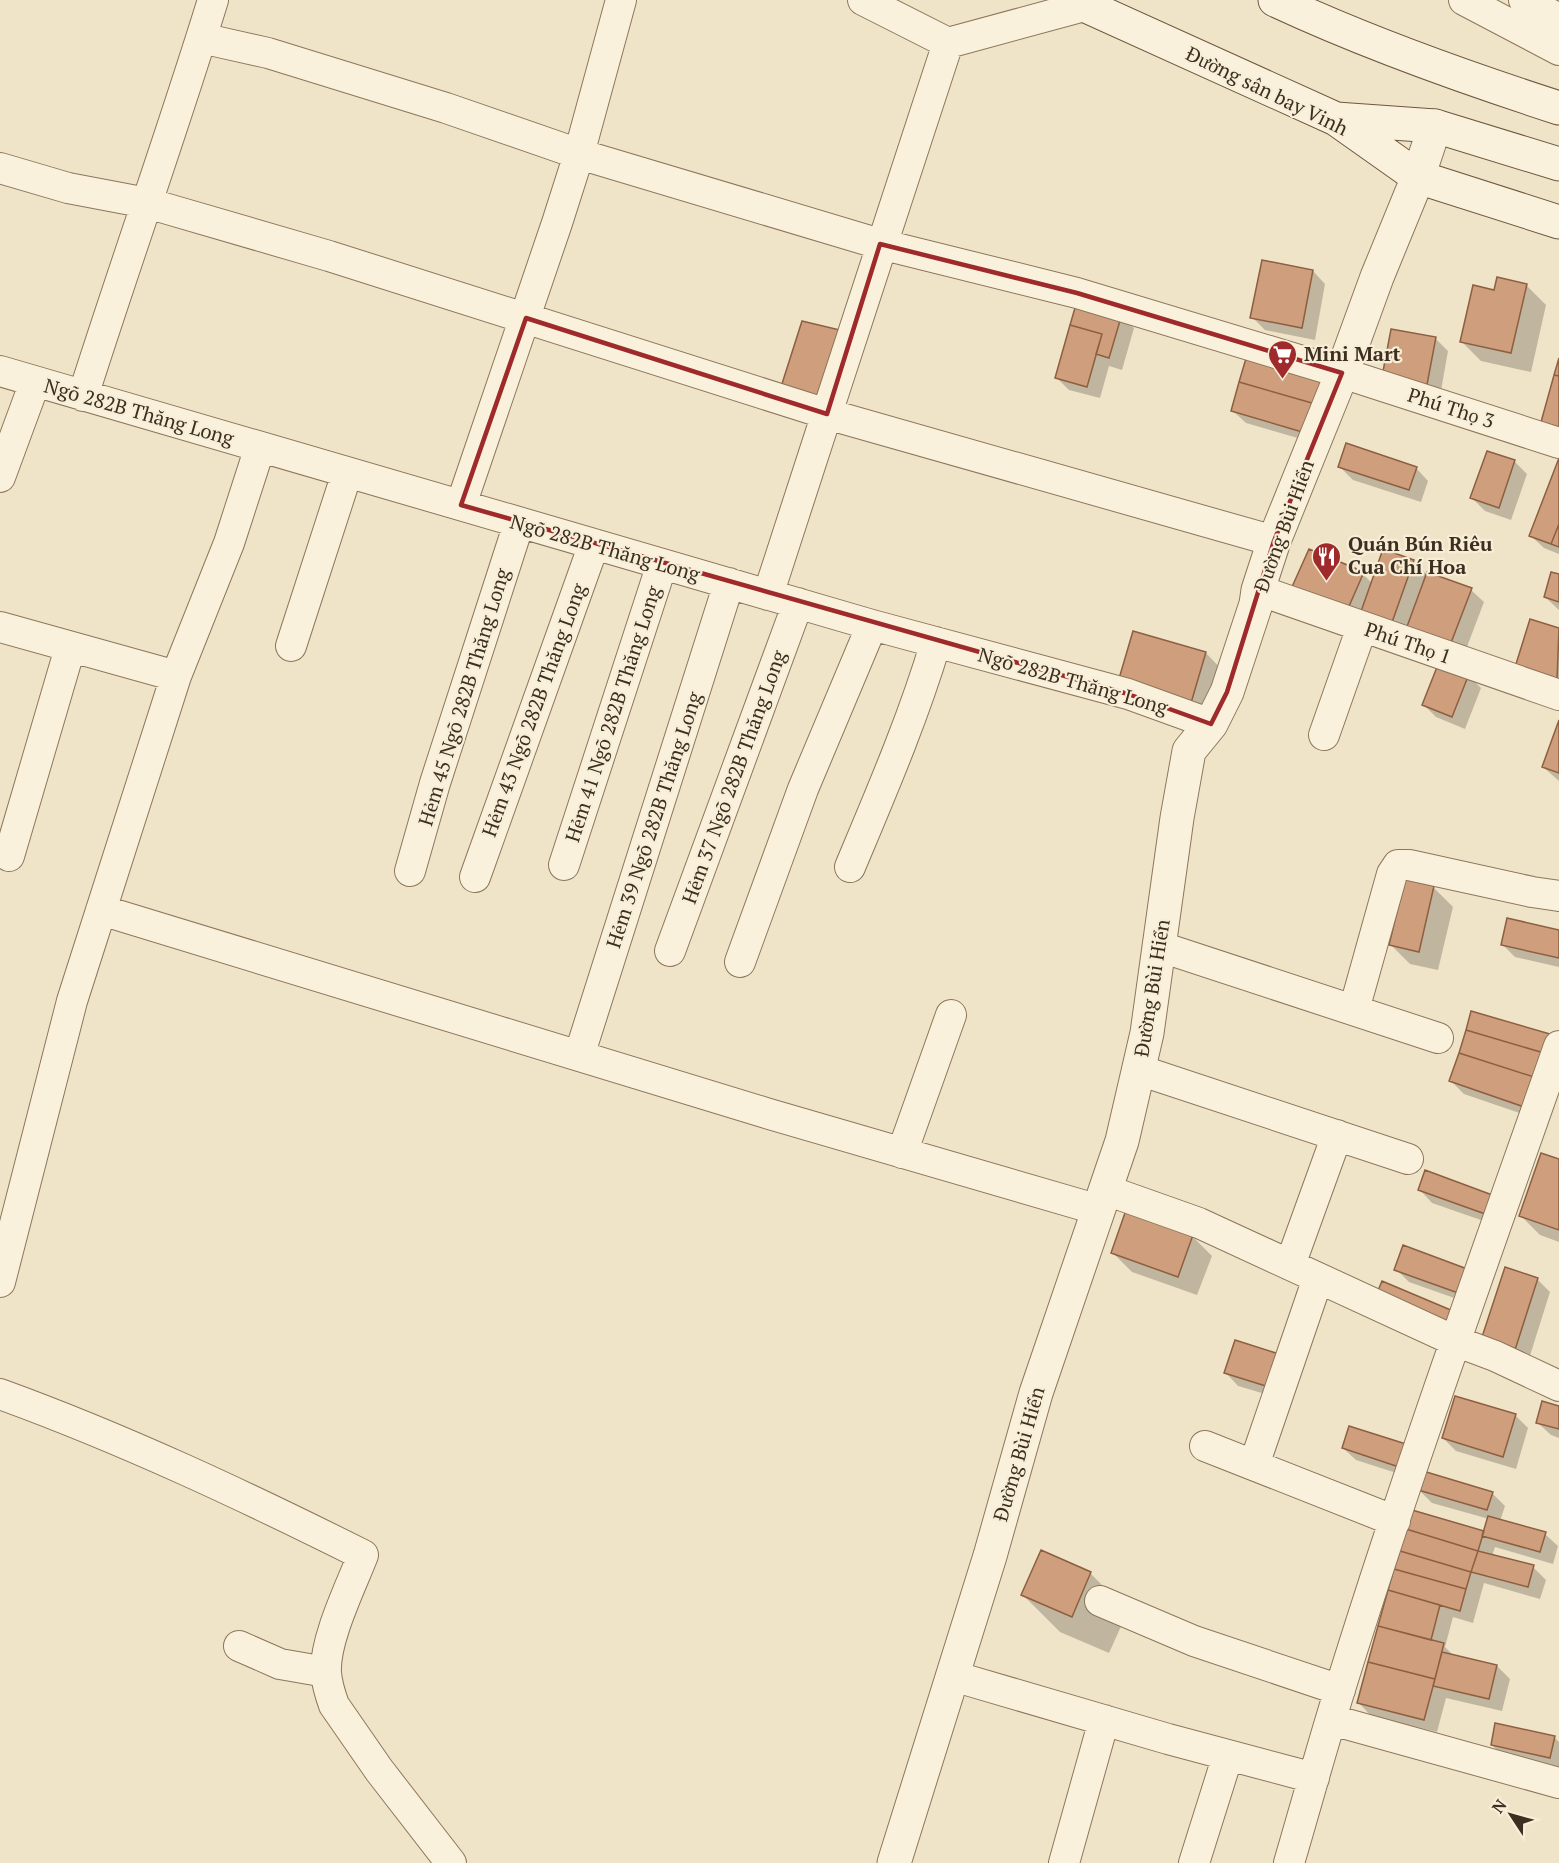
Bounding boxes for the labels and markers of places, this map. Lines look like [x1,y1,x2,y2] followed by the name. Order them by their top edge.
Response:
[1267,338,1299,380] supermarket icon: Mini Mart
[1304,340,1401,367] place label: Mini Mart
[1348,530,1493,580] place label: Quán Bún Riêu Cua Chí Hoa
[1311,540,1343,582] restaurant icon: Quán Bún Riêu Cua Chí Hoa

